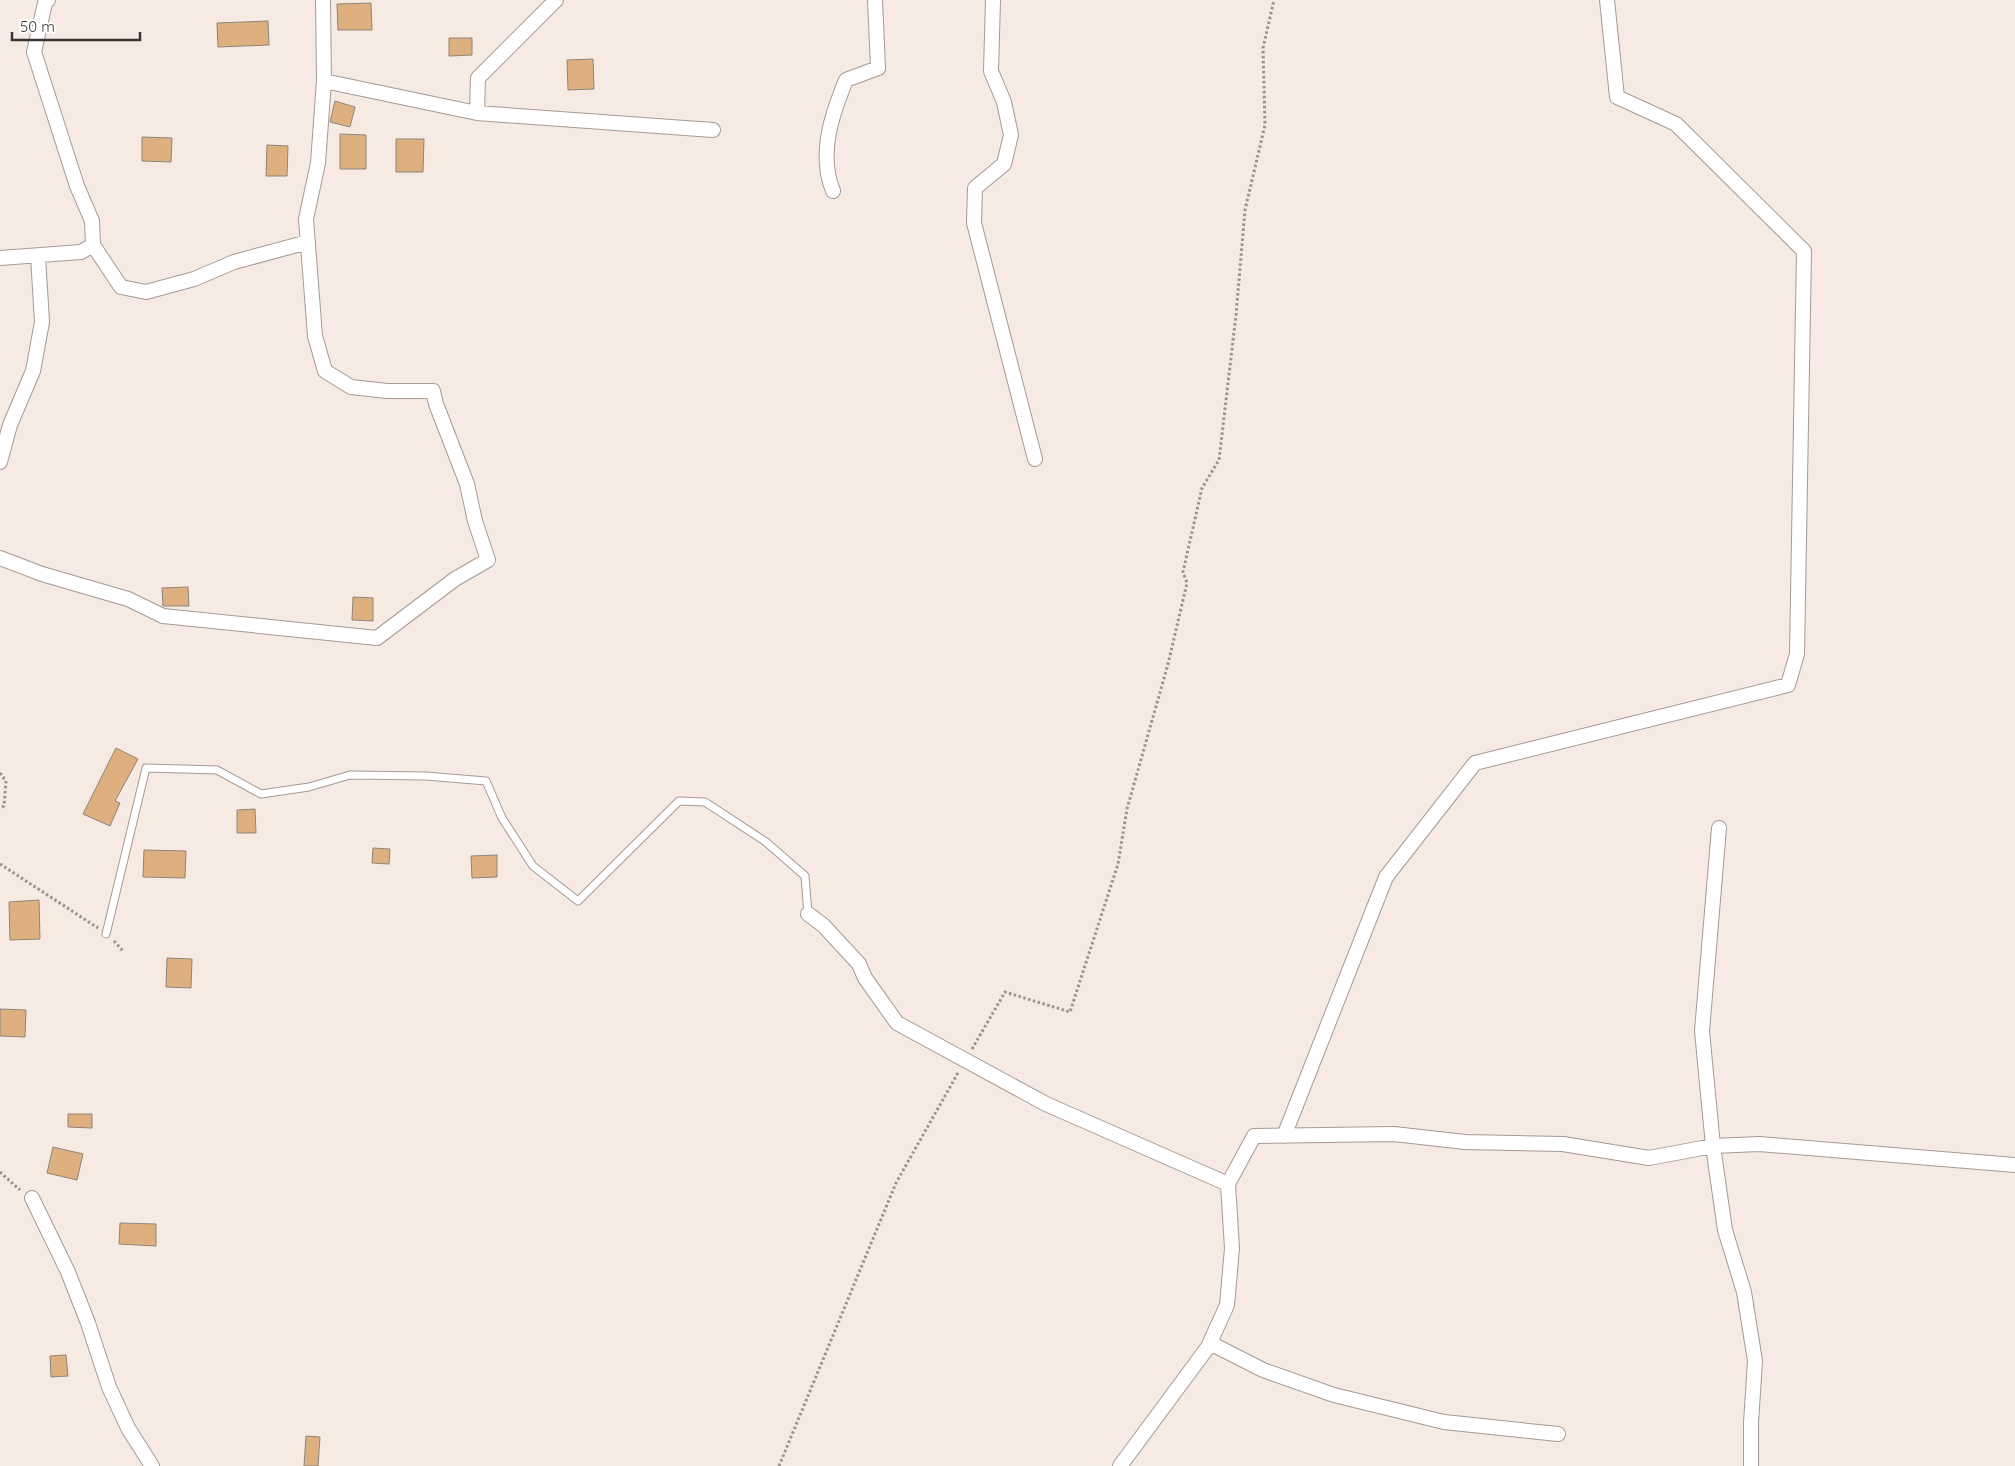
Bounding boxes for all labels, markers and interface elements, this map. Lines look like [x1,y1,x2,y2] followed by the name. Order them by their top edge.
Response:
[12,10,140,42] scale bar
[20,17,55,36] text: 50 m

